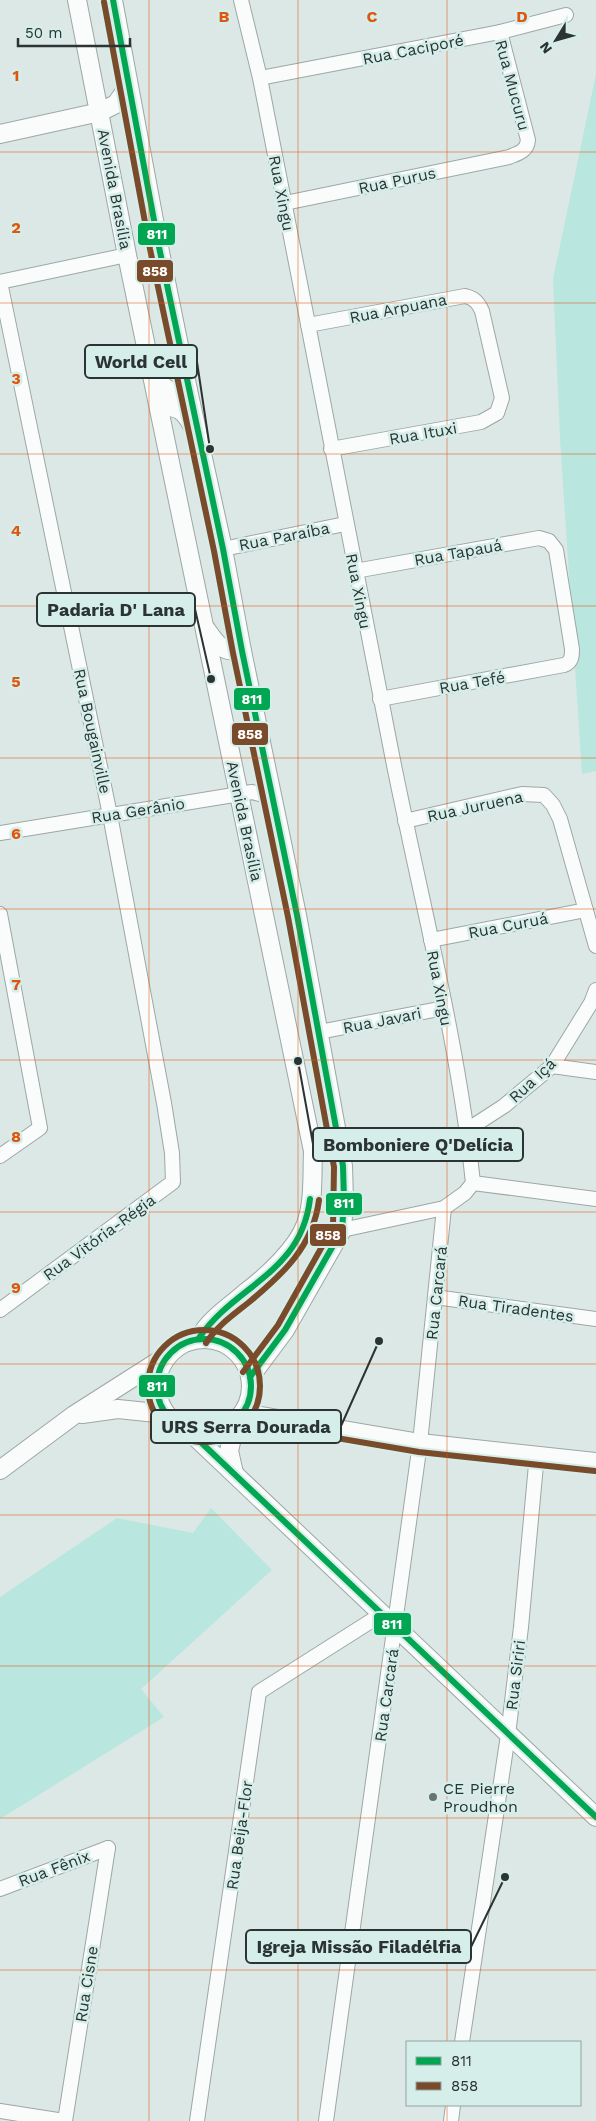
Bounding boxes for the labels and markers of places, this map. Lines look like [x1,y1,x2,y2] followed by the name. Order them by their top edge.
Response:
[85,345,197,378] callout: World Cell
[37,593,195,626] callout: Padaria D' Lana
[313,1128,523,1161] callout: Bomboniere Q'Delícia
[151,1410,341,1443] callout: URS Serra Dourada
[443,1779,518,1816] place label: CE Pierre Proudhon
[427,1791,439,1803] marker: CE Pierre Proudhon
[246,1930,471,1963] callout: Igreja Missão Filadélfia

